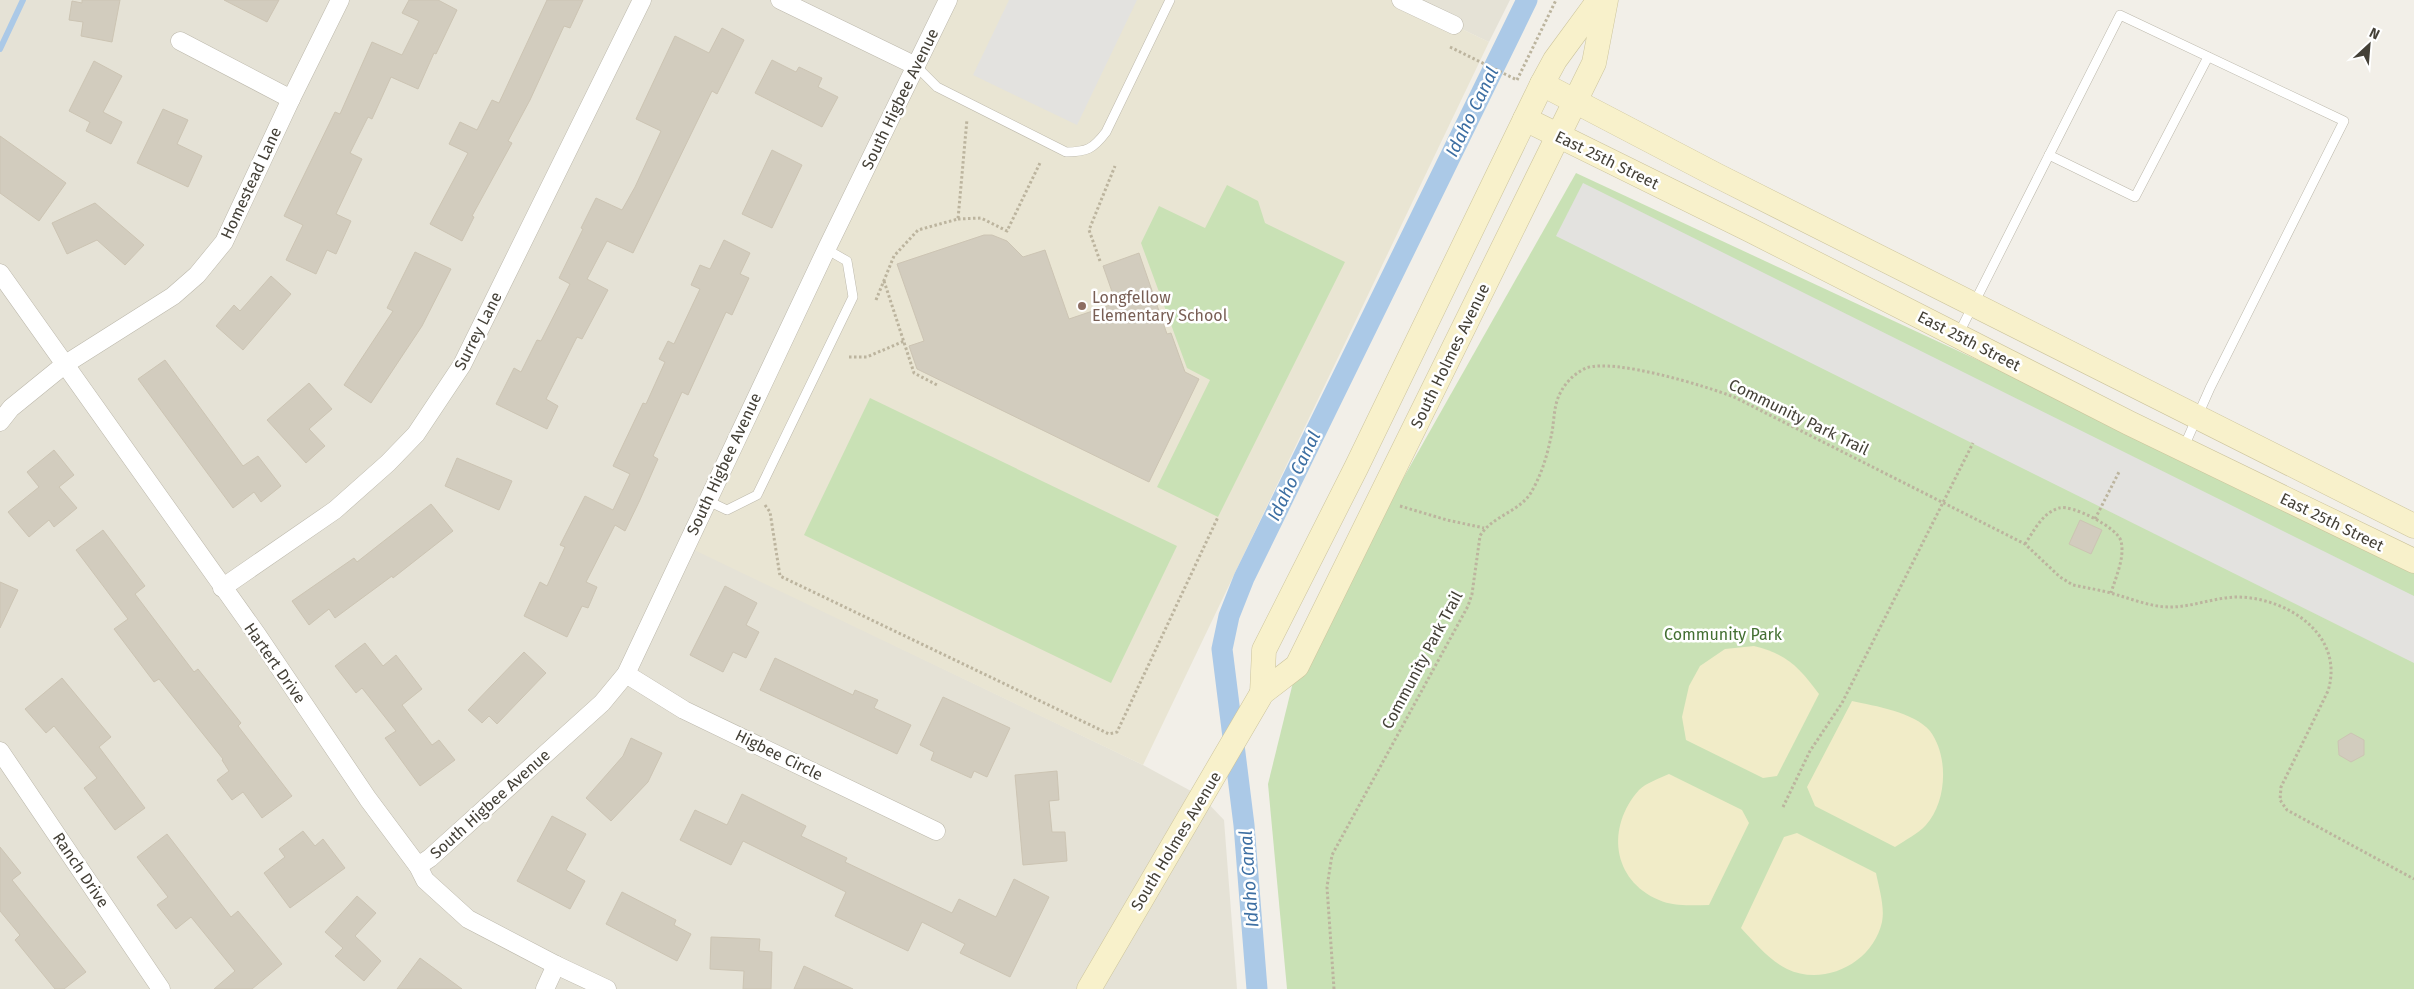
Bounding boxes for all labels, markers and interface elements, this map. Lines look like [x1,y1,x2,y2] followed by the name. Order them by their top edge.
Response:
[2344,20,2394,70] north arrow
[2367,24,2382,43] text: N
[858,25,942,173] street label: South Higbee Avenue
[1441,63,1503,161] water label: Idaho Canal
[217,124,285,242] street label: Homestead Lane
[1552,127,1662,193] street label: East 25th Street
[1407,280,1493,432] street label: South Holmes Avenue
[1092,288,1228,325] place label: Longfellow Elementary School
[450,289,506,373] street label: Surrey Lane
[1076,300,1088,312] marker: Longfellow Elementary School
[1914,307,2024,375] street label: East 25th Street
[1726,375,1872,459] street label: Community Park Trail
[683,390,765,538] street label: South Higbee Avenue
[1263,427,1325,525] water label: Idaho Canal
[2277,489,2387,555] street label: East 25th Street
[1378,588,1467,732] street label: Community Park Trail
[240,619,310,707] street label: Hartert Drive
[1664,625,1783,644] park label: Community Park
[732,726,826,784] street label: Higbee Circle
[426,745,554,863] street label: South Higbee Avenue
[1127,768,1225,914] street label: South Holmes Avenue
[49,829,113,911] street label: Ranch Drive
[1235,830,1263,928] water label: Idaho Canal

